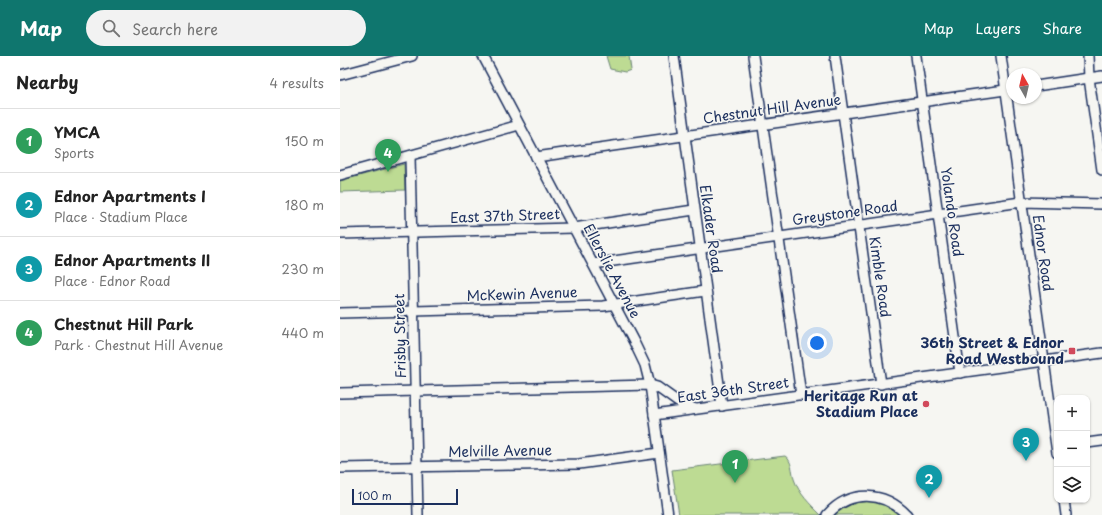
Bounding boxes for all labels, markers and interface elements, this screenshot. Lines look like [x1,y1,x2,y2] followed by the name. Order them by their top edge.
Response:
[86,10,366,46] search box
[20,14,62,42] text: Map
[100,17,122,39] icon: search
[132,17,218,40] text: Search here
[924,18,954,39] text: Map
[976,18,1021,39] text: Layers
[1043,18,1082,39] text: Share
[1006,68,1042,104] north arrow
[16,69,78,95] text: Nearby
[270,73,324,92] text: 4 results
[702,88,843,129] street label: Chestnut Hill Avenue
[54,120,100,143] text: YMCA
[26,131,32,150] text: 1
[285,131,324,150] text: 150 m
[375,139,401,172] pin: 4
[54,143,94,162] text: Sports
[936,166,969,258] street label: Yolando Road
[695,183,728,275] street label: Elkader Road
[54,184,206,207] text: Ednor Apartments I
[24,195,34,214] text: 2
[285,195,324,214] text: 180 m
[791,195,899,230] street label: Greystone Road
[450,203,561,228] street label: East 37th Street
[54,207,188,226] text: Place · Stadium Place
[1028,213,1059,293] street label: Ednor Road
[579,220,646,322] street label: Ellerslie Avenue
[864,235,897,319] street label: Kimble Road
[54,248,210,271] text: Ednor Apartments II
[25,259,33,278] text: 3
[282,259,324,278] text: 230 m
[54,271,171,290] text: Place · Ednor Road
[466,281,578,306] street label: McKewin Avenue
[388,293,411,379] street label: Frisby Street
[54,312,193,335] text: Chestnut Hill Park
[25,323,33,342] text: 4
[281,323,324,342] text: 440 m
[920,332,1065,369] place label: 36th Street & Ednor Road Westbound
[807,333,827,353] your location
[54,335,223,354] text: Park · Chestnut Hill Avenue
[1067,346,1077,356] marker: 36th Street & Ednor Road Westbound
[676,371,790,408] street label: East 36th Street
[804,385,918,422] place label: Heritage Run at Stadium Place
[1054,395,1090,503] map controls
[1054,395,1090,431] button: +
[921,399,931,409] marker: Heritage Run at Stadium Place
[1013,428,1039,461] pin: 3
[1054,431,1090,467] button: −
[448,439,552,462] street label: Melville Avenue
[722,450,748,483] pin: 1
[916,465,942,498] pin: 2
[1054,467,1090,503] button: layers
[352,487,458,506] scale bar
[358,487,392,504] text: 100 m

